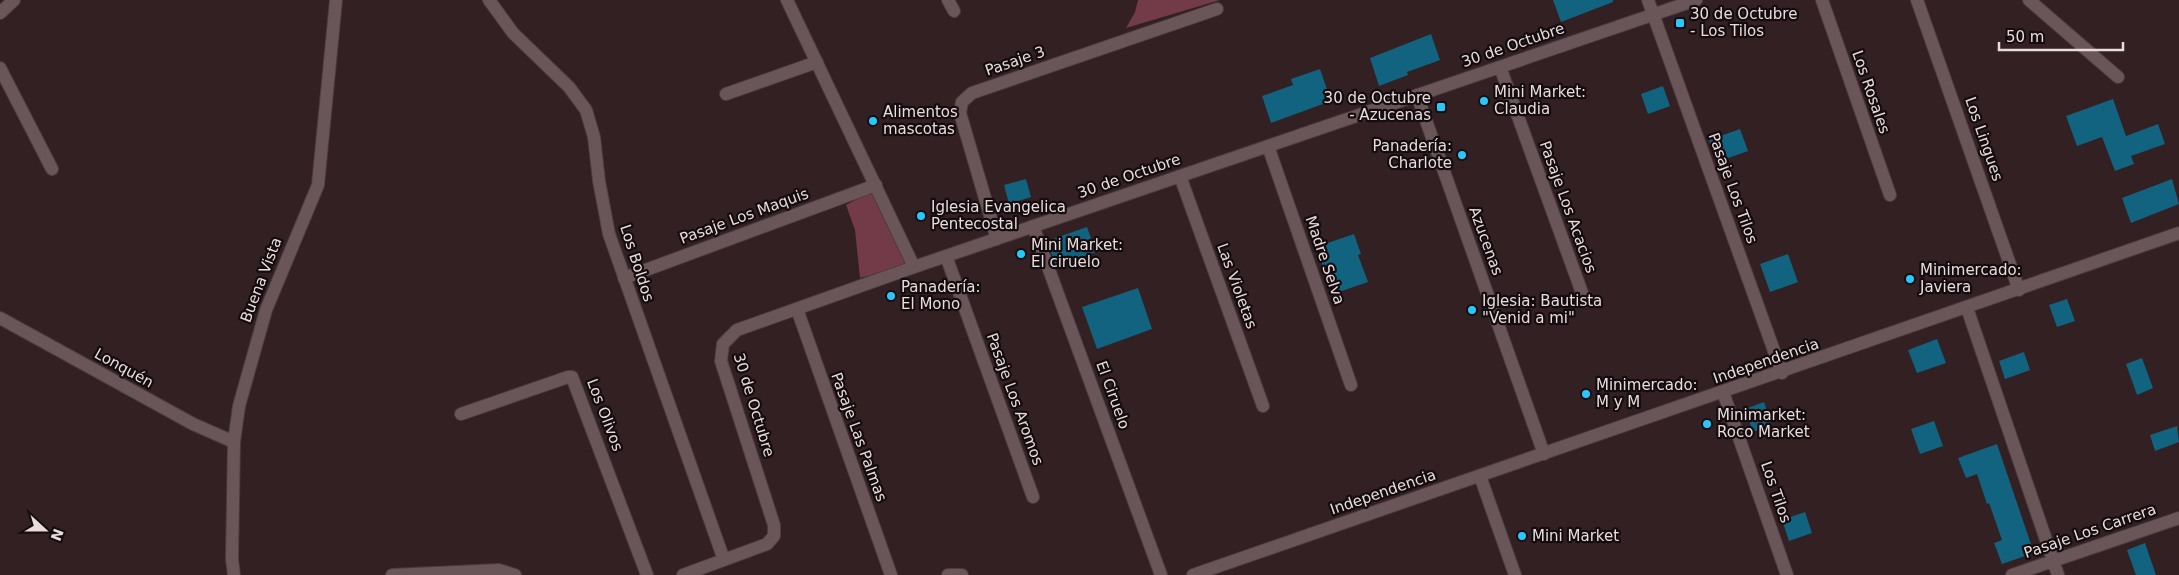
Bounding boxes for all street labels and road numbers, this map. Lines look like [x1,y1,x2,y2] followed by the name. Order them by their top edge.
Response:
[1459,19,1567,71] street label: 30 de Octubre
[983,42,1047,80] street label: Pasaje 3
[1848,48,1894,136] street label: Los Rosales
[1961,94,2007,184] street label: Los Lingues
[1705,130,1761,246] street label: Pasaje Los Tilos
[1536,138,1600,276] street label: Pasaje Los Acacios
[1075,150,1183,202] street label: 30 de Octubre
[677,184,811,248] street label: Pasaje Los Maquis
[1465,204,1507,278] street label: Azucenas
[1301,213,1349,307] street label: Madre Selva
[616,222,658,304] street label: Los Boldos
[237,235,285,325] street label: Buena Vista
[1213,241,1261,331] street label: Las Violetas
[983,330,1047,468] street label: Pasaje Los Aromos
[1711,334,1821,388] street label: Independencia
[91,344,157,392] street label: Lonquén
[730,351,778,459] street label: 30 de Octubre
[1092,358,1134,432] street label: El Ciruelo
[827,370,891,504] street label: Pasaje Las Palmas
[583,376,627,454] street label: Los Olivos
[1757,459,1795,525] street label: Los Tilos
[1328,465,1438,519] street label: Independencia
[2022,500,2158,562] street label: Pasaje Los Carrera

